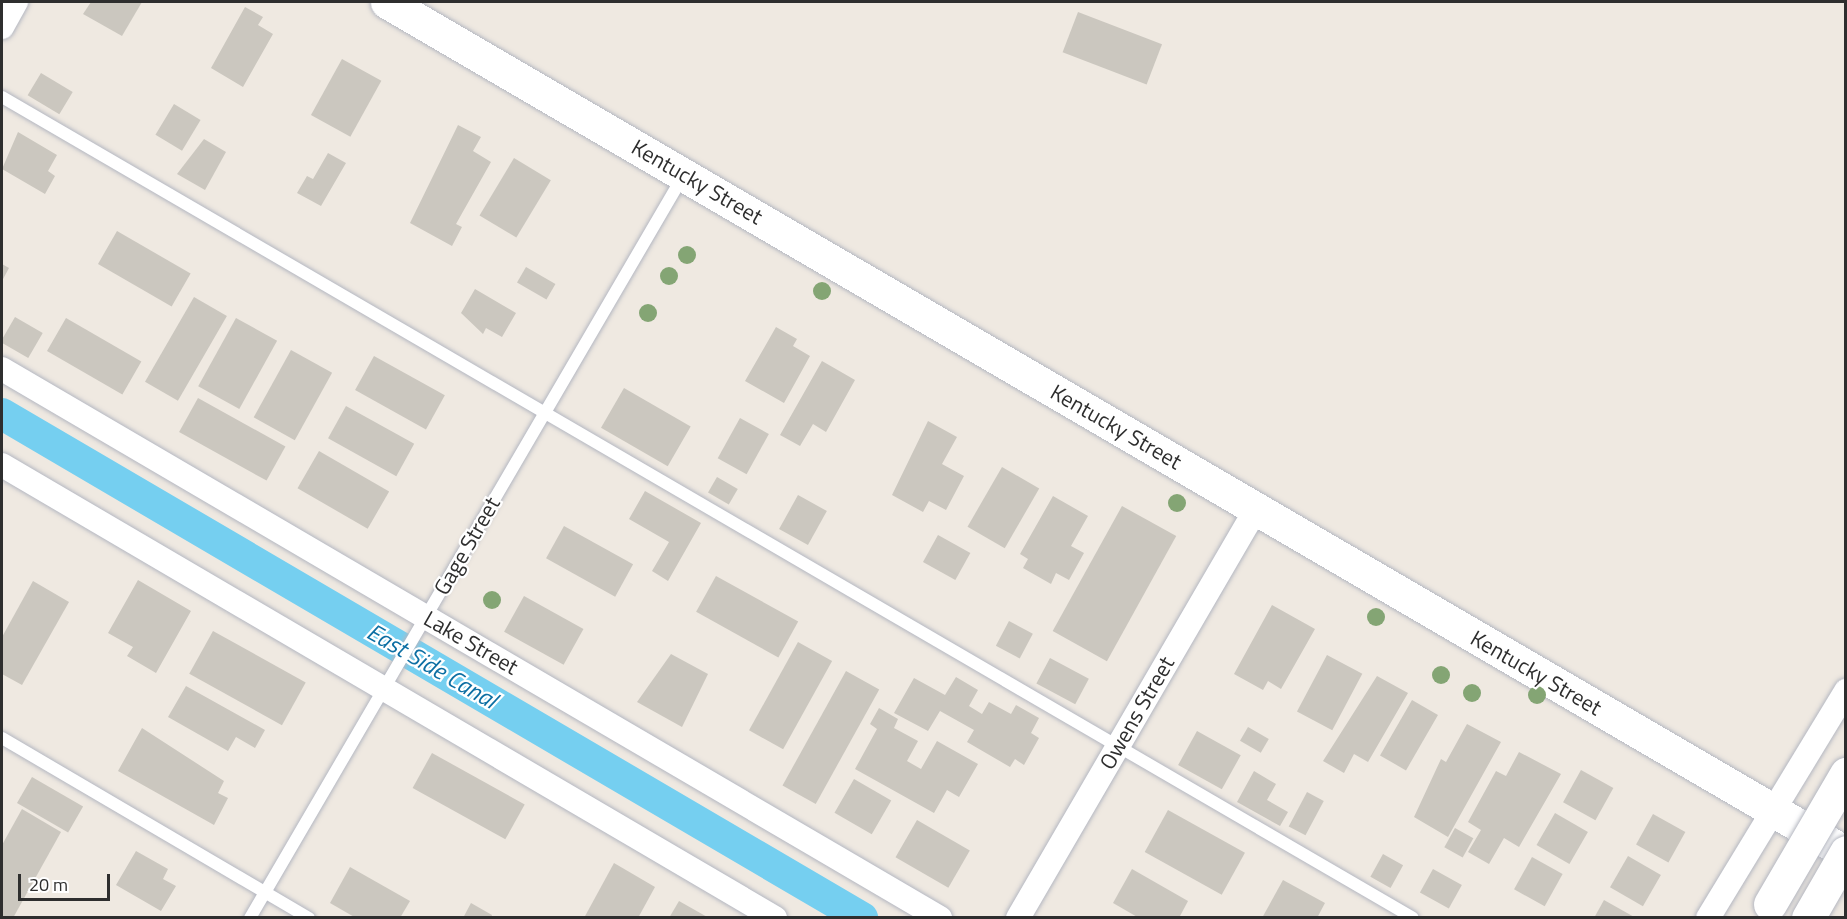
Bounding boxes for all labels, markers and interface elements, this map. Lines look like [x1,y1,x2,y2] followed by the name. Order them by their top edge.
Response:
[627,134,767,230] street label: Kentucky Street
[1046,379,1186,475] street label: Kentucky Street
[428,492,506,600] street label: Gage Street
[419,605,523,681] street label: Lake Street
[362,617,502,715] water label: East Side Canal
[1466,625,1606,721] street label: Kentucky Street
[1094,652,1180,774] street label: Owens Street
[21,862,112,900] scale bar
[29,871,68,898] text: 20 m

